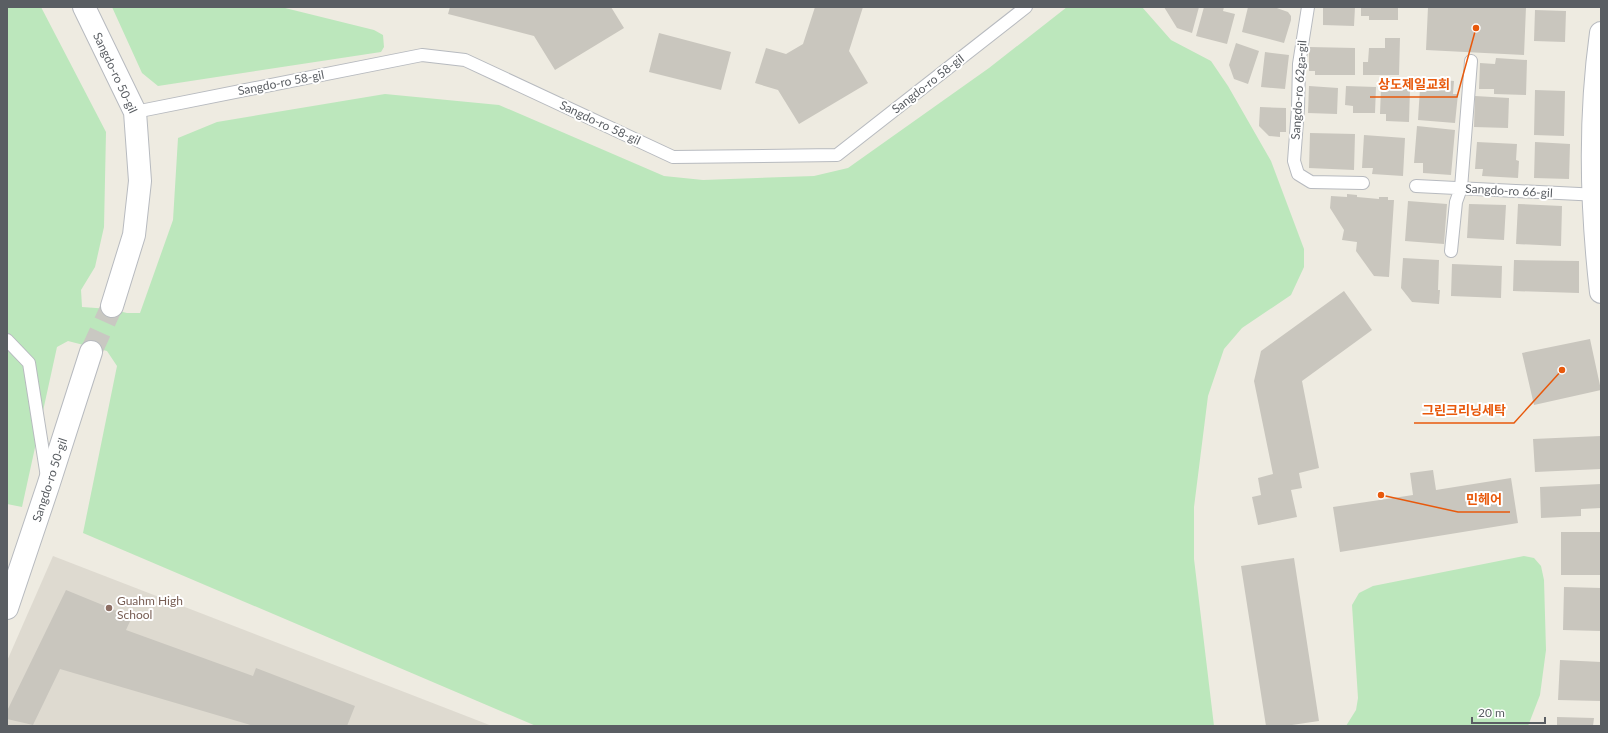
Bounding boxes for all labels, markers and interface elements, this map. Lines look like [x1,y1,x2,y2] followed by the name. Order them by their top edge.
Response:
[90,30,141,116] street label: Sangdo-ro 50-gil
[1288,40,1309,140] street label: Sangdo-ro 62ga-gil
[889,51,967,116] street label: Sangdo-ro 58-gil
[236,67,325,98] street label: Sangdo-ro 58-gil
[1370,72,1457,97] callout: 상도제일교회
[1378,76,1450,92] text: 상도제일교회
[557,97,643,148] street label: Sangdo-ro 58-gil
[1465,181,1553,200] street label: Sangdo-ro 66-gil
[1414,398,1514,423] callout: 그린크리닝세탁
[1422,402,1506,418] text: 그린크리닝세탁
[29,436,70,524] street label: Sangdo-ro 50-gil
[1458,487,1510,512] callout: 민헤어
[1466,491,1502,507] text: 민헤어
[117,593,183,622] place label: Guahm High School
[104,603,114,613] marker: Guahm High School
[1472,699,1545,725] scale bar
[1478,705,1505,720] text: 20 m

